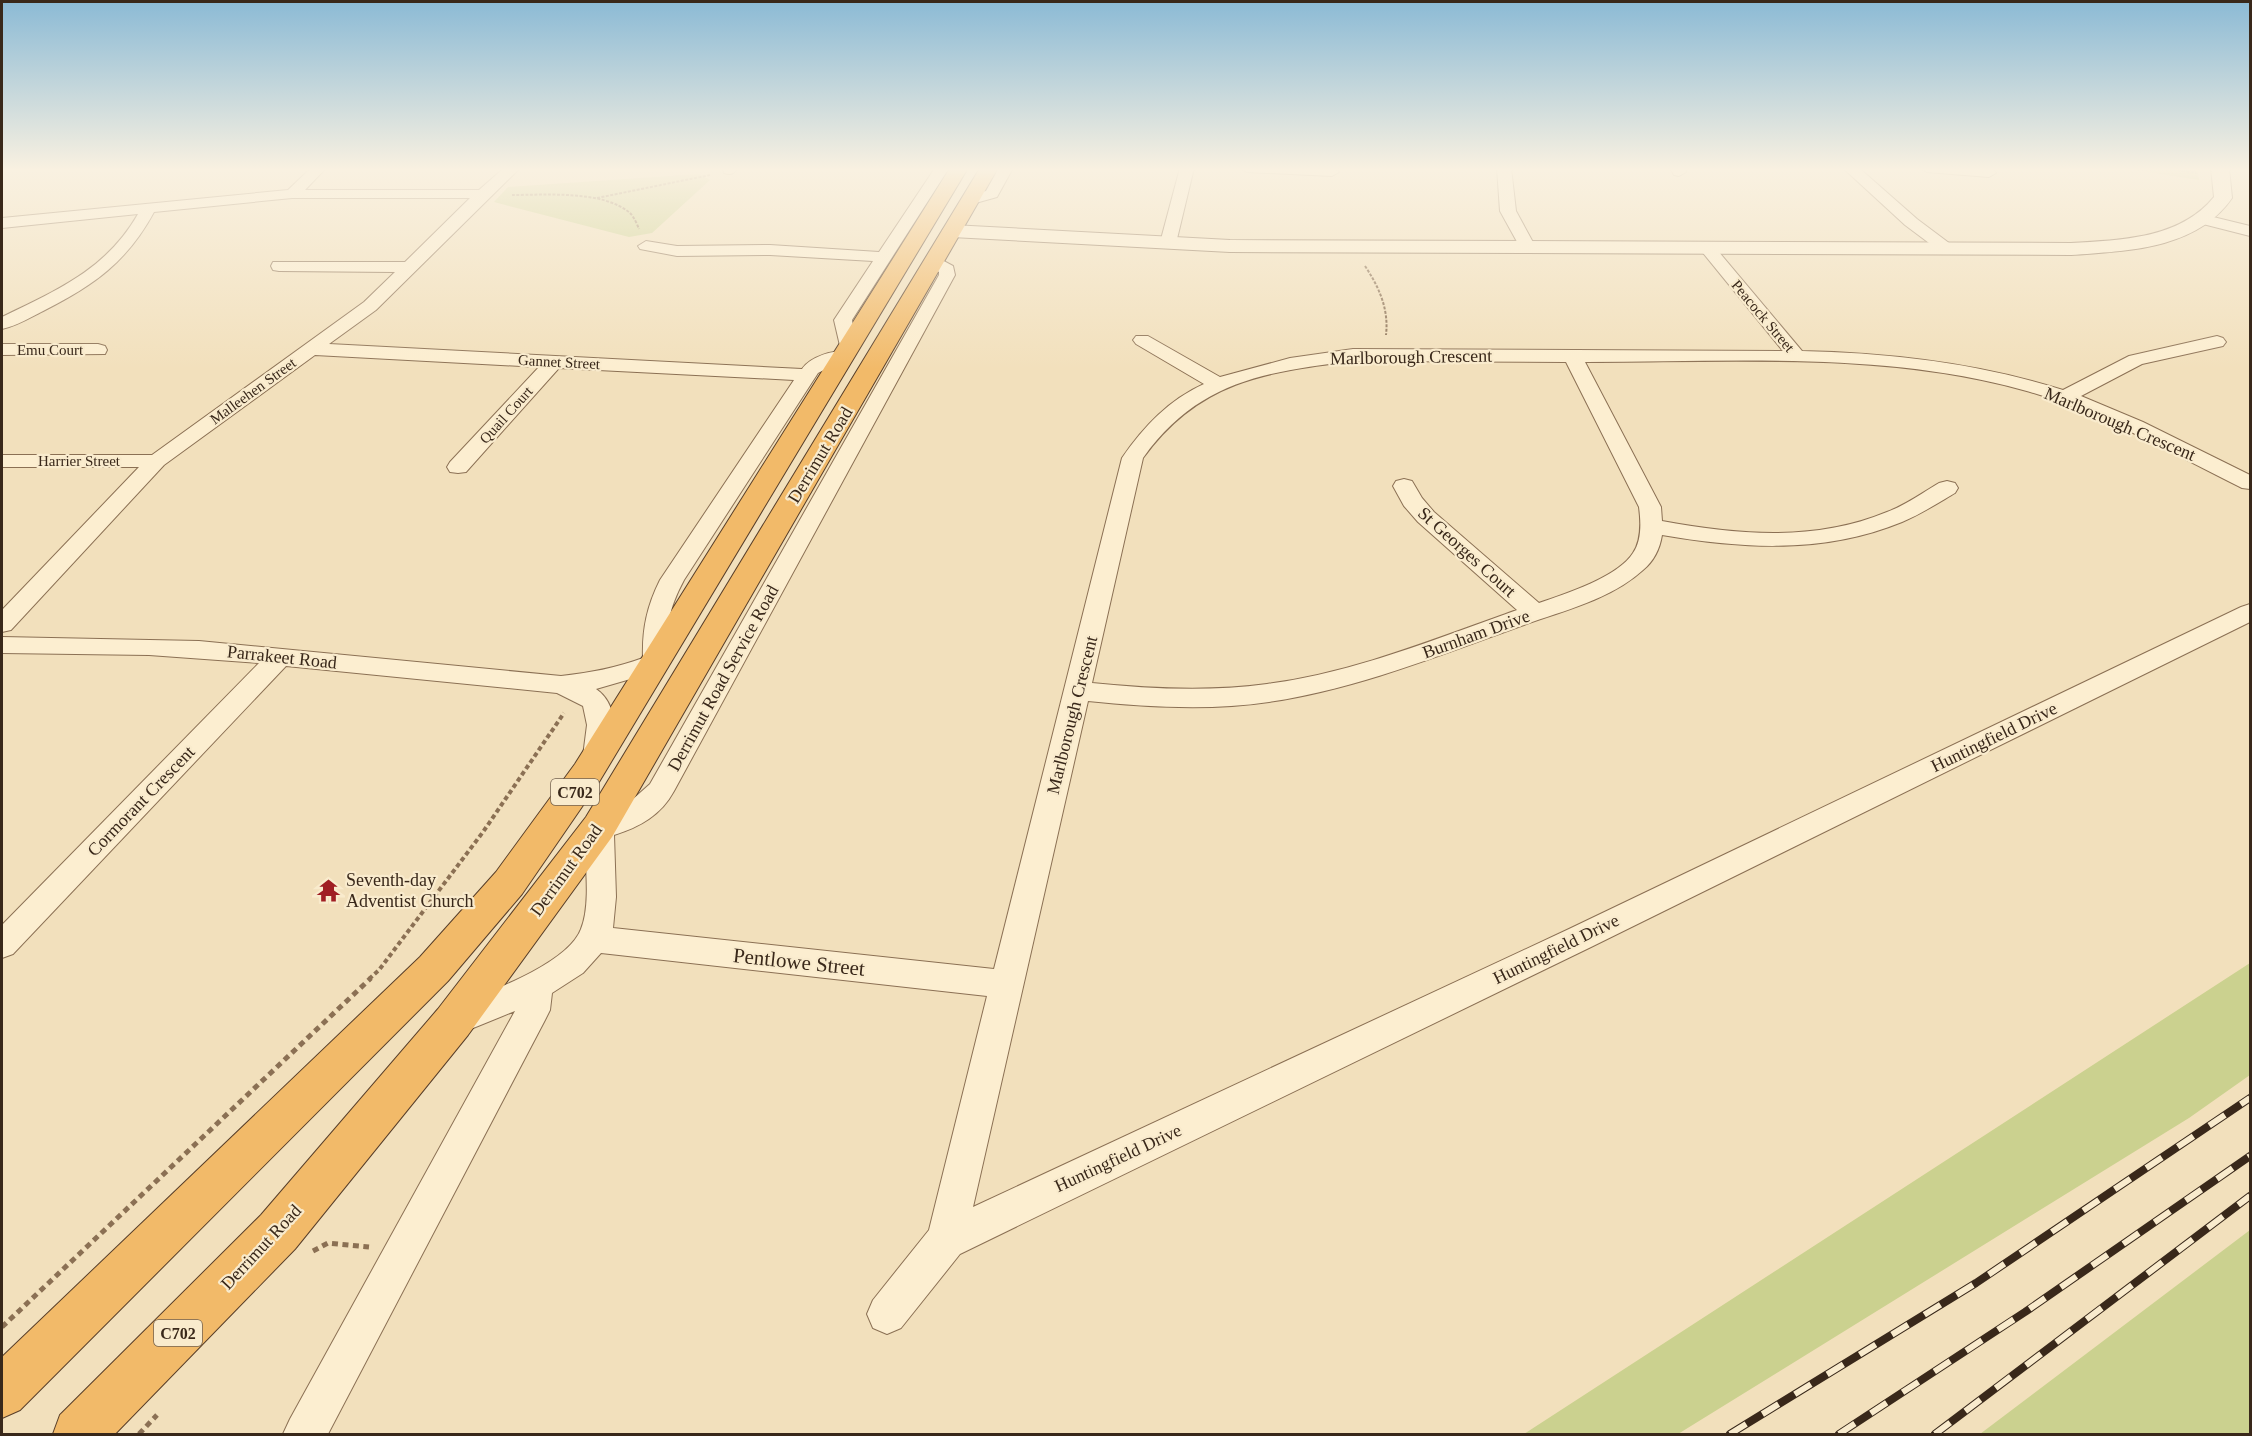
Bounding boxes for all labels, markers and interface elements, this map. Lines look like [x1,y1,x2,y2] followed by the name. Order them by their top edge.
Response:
[1728,277,1798,356] street label: Peacock Street
[17,342,84,358] street label: Emu Court
[1330,346,1492,368] street label: Marlborough Crescent
[518,352,601,372] street label: Gannet Street
[207,354,300,427] street label: Malleehen Street
[476,383,536,447] street label: Quail Court
[2041,383,2199,465] street label: Marlborough Crescent
[783,403,857,507] street label: Derrimut Road
[38,453,121,469] street label: Harrier Street
[1414,503,1520,601] street label: St Georges Court
[663,582,783,774] street label: Derrimut Road Service Road
[1420,605,1532,663] street label: Burnham Drive
[1043,634,1101,796] street label: Marlborough Crescent
[226,641,338,673] street label: Parrakeet Road
[1928,698,2060,776] street label: Huntingfield Drive
[83,742,199,860] street label: Cormorant Crescent
[551,779,599,805] road number: C702
[526,820,606,920] street label: Derrimut Road
[346,870,474,911] place label: Seventh-day Adventist Church
[315,877,341,903] temple icon: Seventh-day Adventist Church
[1490,910,1622,988] street label: Huntingfield Drive
[732,943,866,981] street label: Pentlowe Street
[1051,1120,1185,1196] street label: Huntingfield Drive
[217,1201,305,1293] street label: Derrimut Road
[154,1320,202,1346] road number: C702

